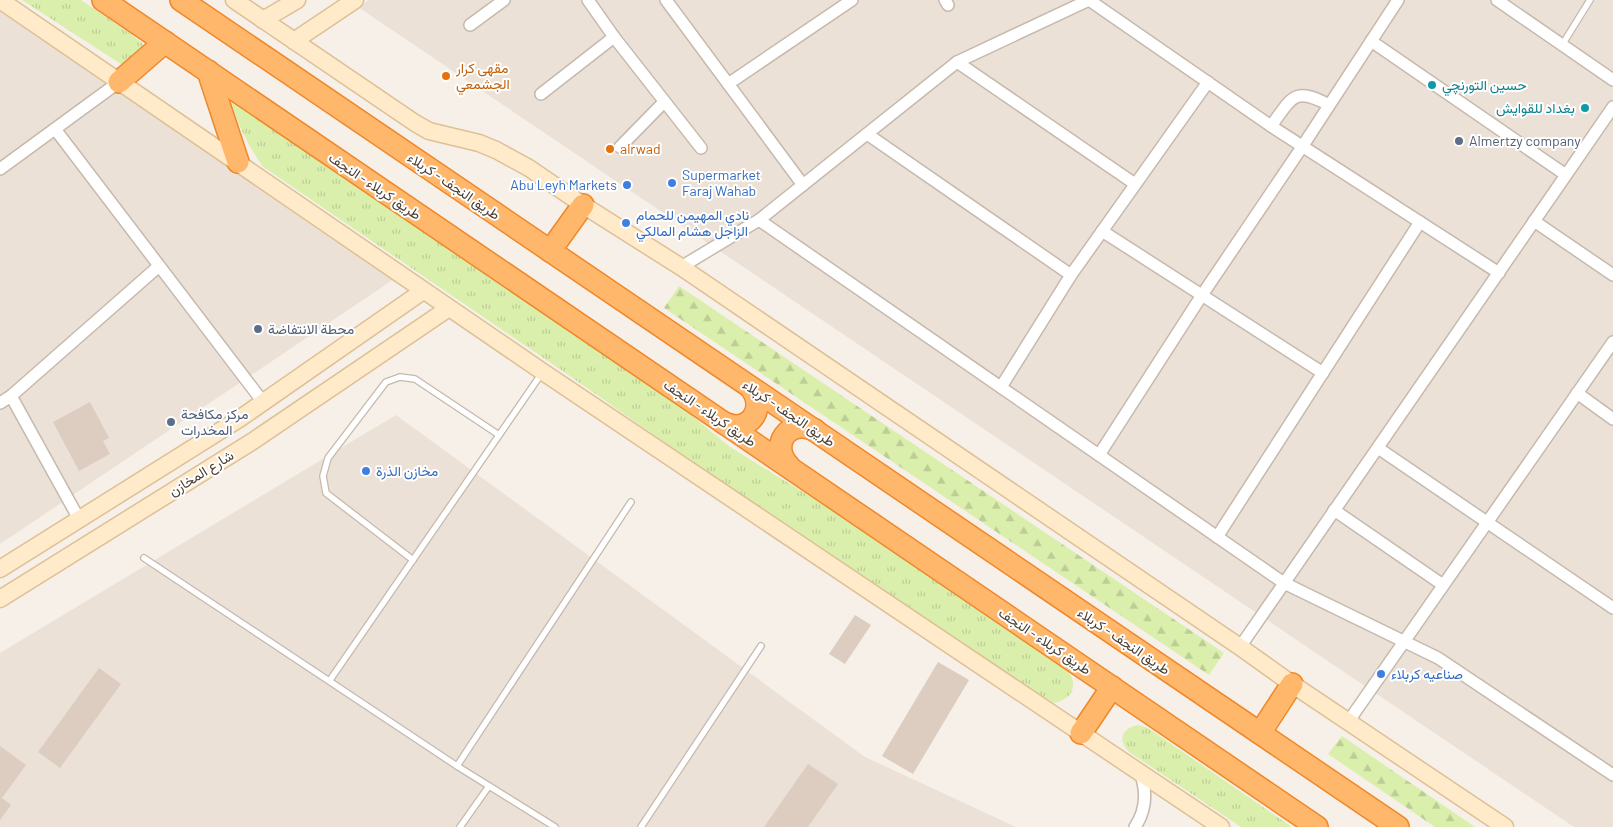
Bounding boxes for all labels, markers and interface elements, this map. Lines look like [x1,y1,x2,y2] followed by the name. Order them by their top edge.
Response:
[455,59,510,96] place label: مقهى كرار الجشمعي
[440,70,452,82] marker: مقهى كرار الجشمعي
[1442,76,1527,97] place label: حسين التورنچي
[1426,79,1438,91] marker: حسين التورنچي
[1496,99,1575,117] place label: بغداد للقوايش
[1579,102,1591,114] marker: بغداد للقوايش
[1469,132,1581,149] place label: Almertzy company
[1453,135,1465,147] marker: Almertzy company
[620,140,661,157] place label: alrwad
[604,143,616,155] marker: alrwad
[325,148,425,224] street label: طريق كربلاء - النجف
[404,148,504,224] street label: طريق النجف - كربلاء
[682,166,761,199] place label: Supermarket Faraj Wahab
[510,176,617,193] place label: Abu Leyh Markets
[666,177,678,189] marker: Supermarket Faraj Wahab
[621,179,633,191] marker: Abu Leyh Markets
[636,206,749,243] place label: نادي المهيمن للحمام الزاجل هشام المالكي
[620,217,632,229] marker: نادي المهيمن للحمام الزاجل هشام المالكي
[268,320,354,337] place label: محطة الانتفاضة
[252,323,264,335] marker: محطة الانتفاضة
[660,375,760,451] street label: طريق كربلاء - النجف
[739,375,839,451] street label: طريق النجف - كربلاء
[181,405,248,439] place label: مركز مكافحة المخدرات
[165,416,177,428] marker: مركز مكافحة المخدرات
[165,446,238,502] street label: شارع المخازن
[376,462,438,480] place label: مخازن الذرة
[360,465,372,477] marker: مخازن الذرة
[995,603,1095,679] street label: طريق كربلاء - النجف
[1074,603,1174,679] street label: طريق النجف - كربلاء
[1391,665,1463,683] place label: صناعيه كربلاء
[1375,668,1387,680] marker: صناعيه كربلاء

